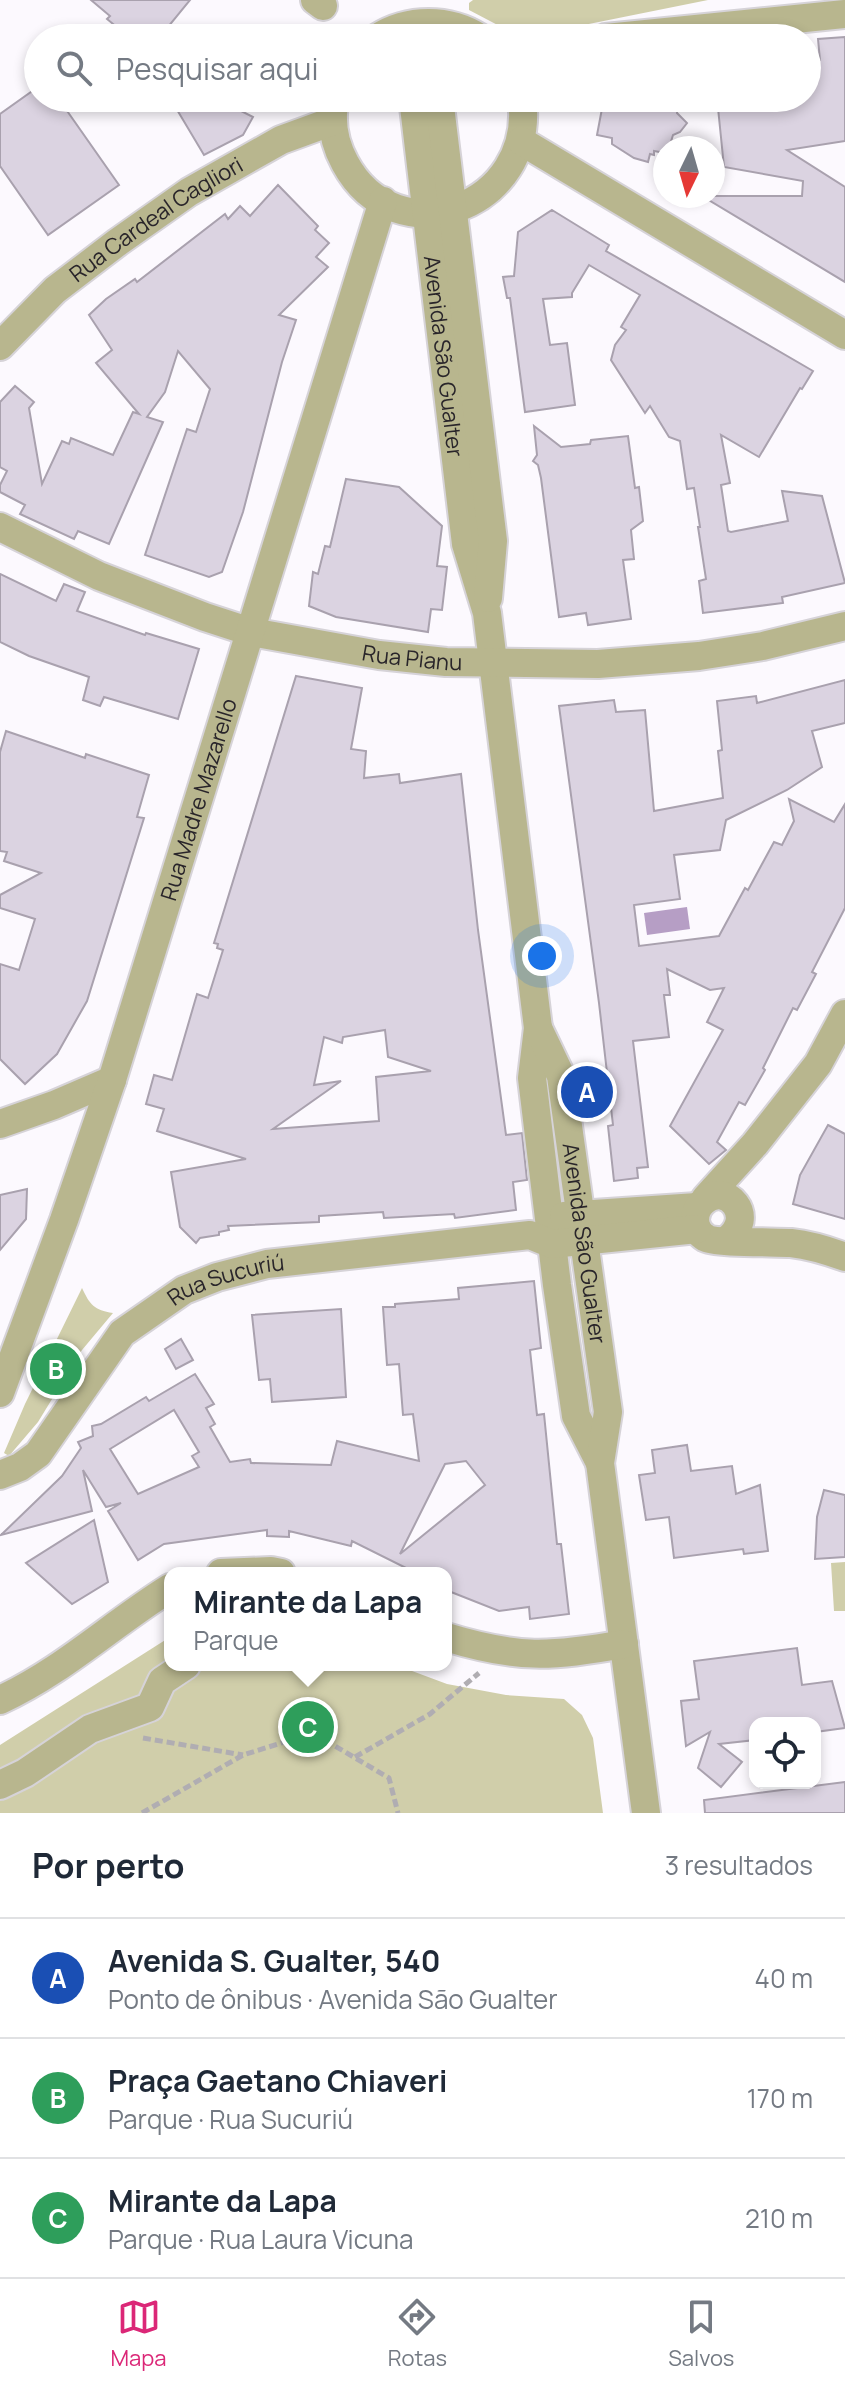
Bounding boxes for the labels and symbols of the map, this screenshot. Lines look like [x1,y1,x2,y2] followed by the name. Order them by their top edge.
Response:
[653,136,725,208] north arrow
[63,150,248,289] street label: Rua Cardeal Cagliori
[417,254,471,459] street label: Avenida São Gualter
[360,637,462,677] street label: Rua Pianu
[153,695,244,904] street label: Rua Madre Mazarello
[522,936,562,976] your location
[561,1062,613,1122] pin: A
[555,1141,613,1346] street label: Avenida São Gualter
[161,1247,286,1312] street label: Rua Sucuriú
[30,1339,82,1399] pin: B
[282,1697,334,1757] pin: C

